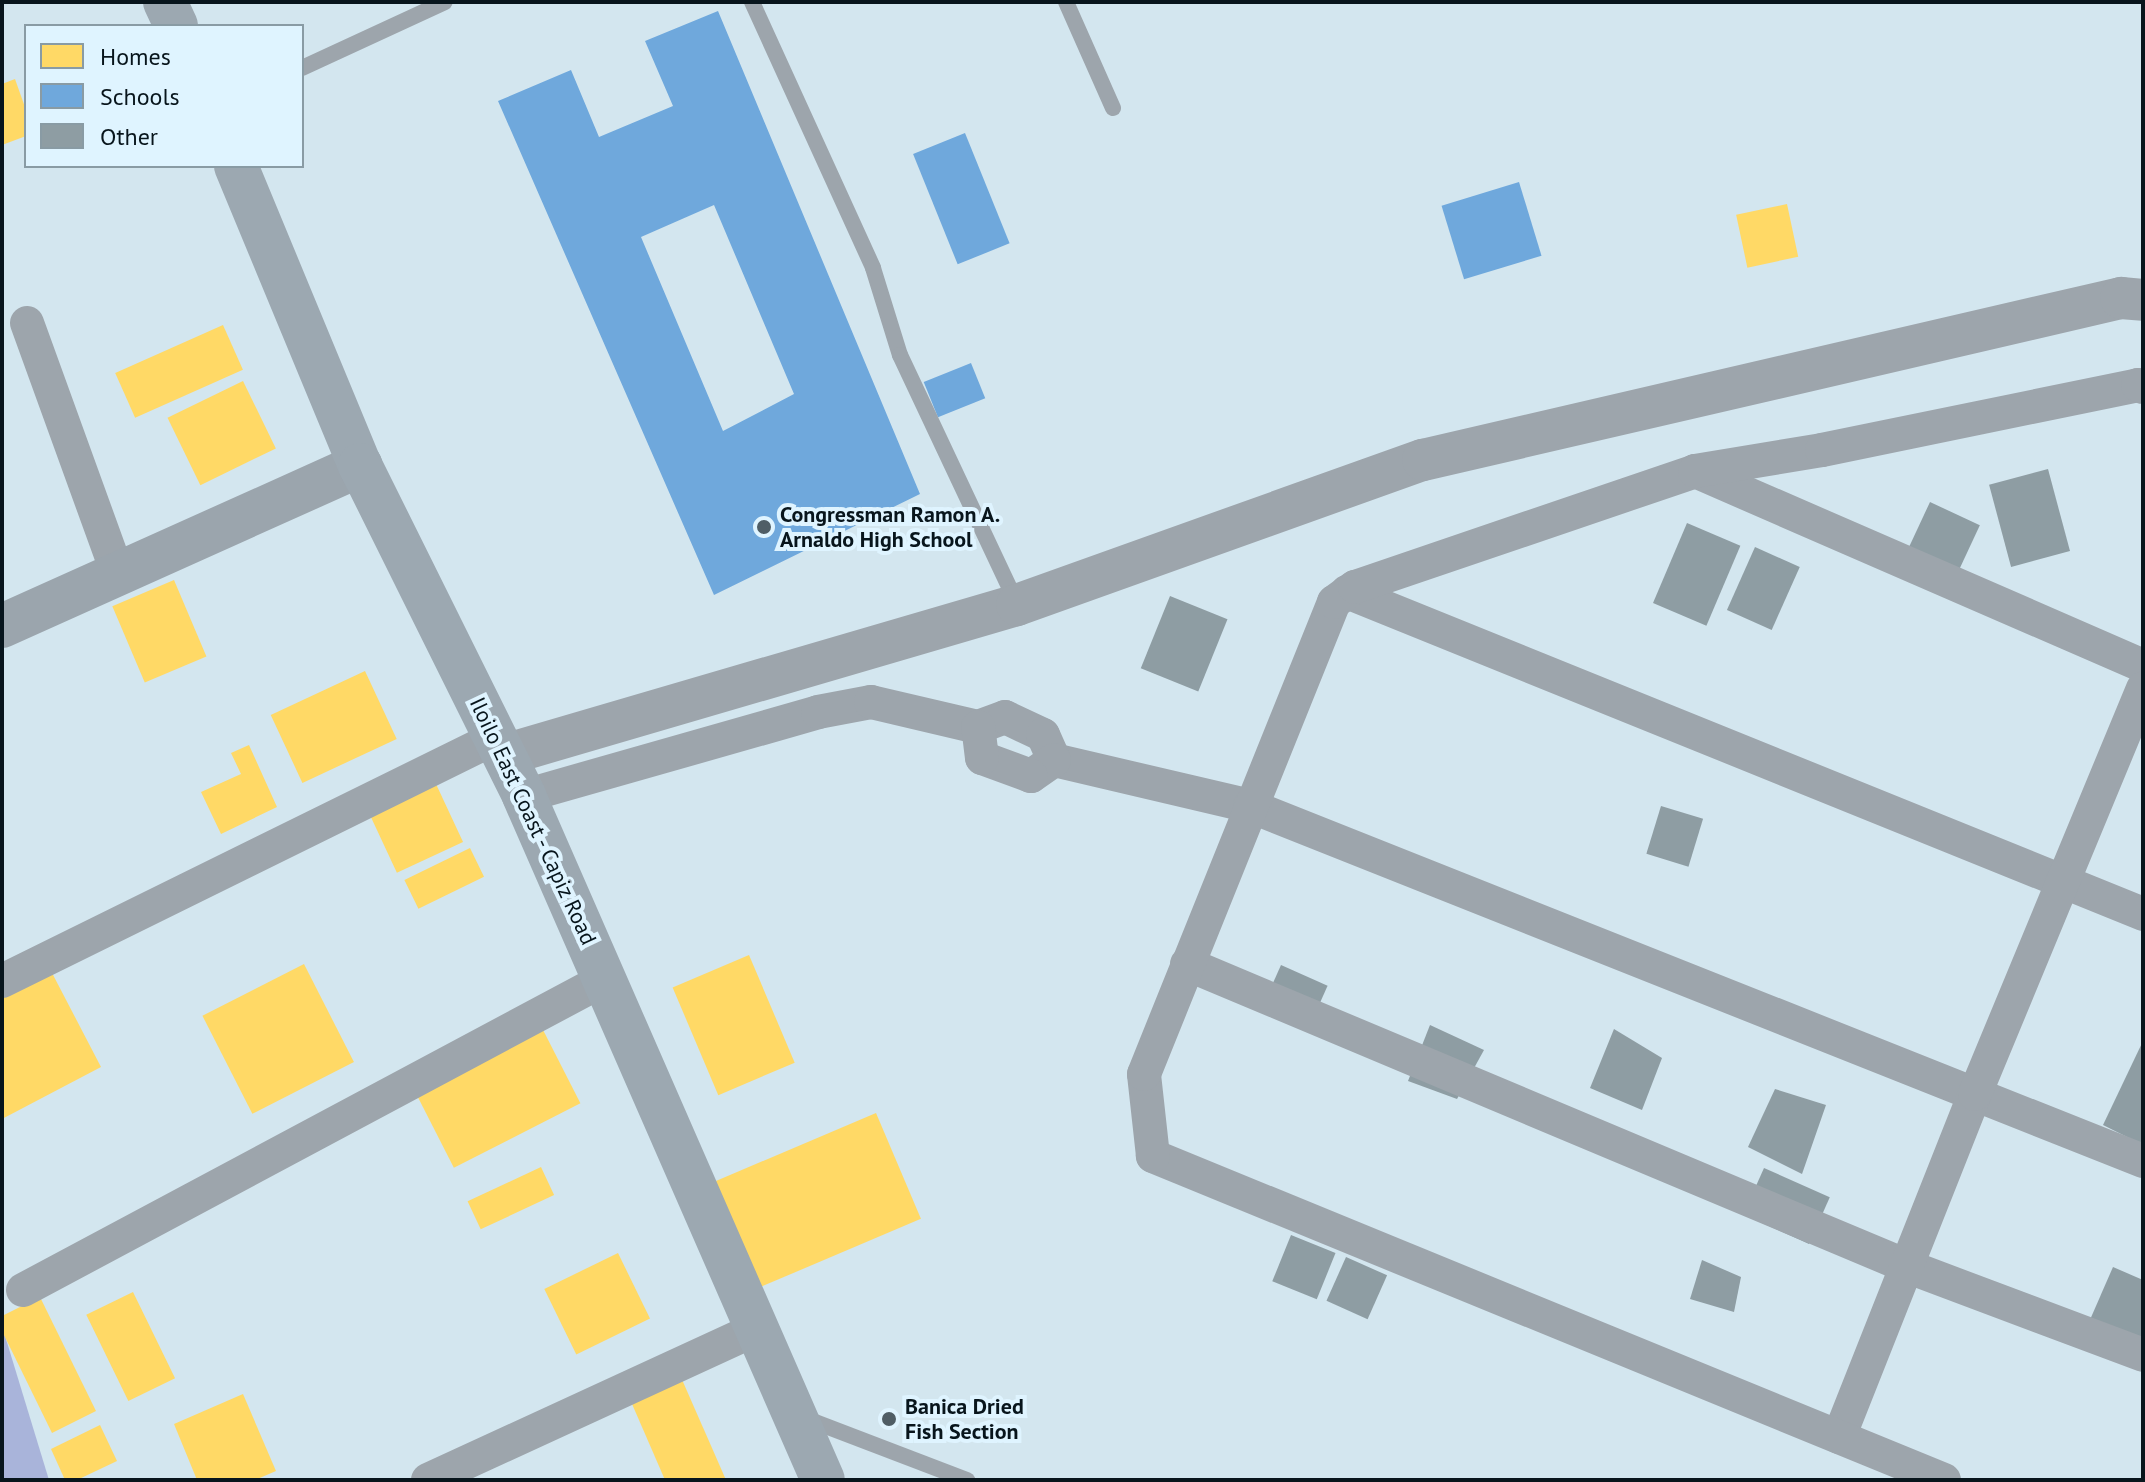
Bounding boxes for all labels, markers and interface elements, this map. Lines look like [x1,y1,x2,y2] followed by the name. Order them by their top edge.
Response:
[24,24,304,168] legend
[100,41,171,72] text: Homes
[100,81,180,112] text: Schools
[100,121,158,152] text: Other
[780,501,1001,552] place label: Congressman Ramon A. Arnaldo High School
[755,518,773,536] marker: Congressman Ramon A. Arnaldo High School
[463,691,603,951] street label: Iloilo East Coast - Capiz Road
[905,1393,1024,1444] place label: Banica Dried Fish Section
[880,1410,898,1428] marker: Banica Dried Fish Section

